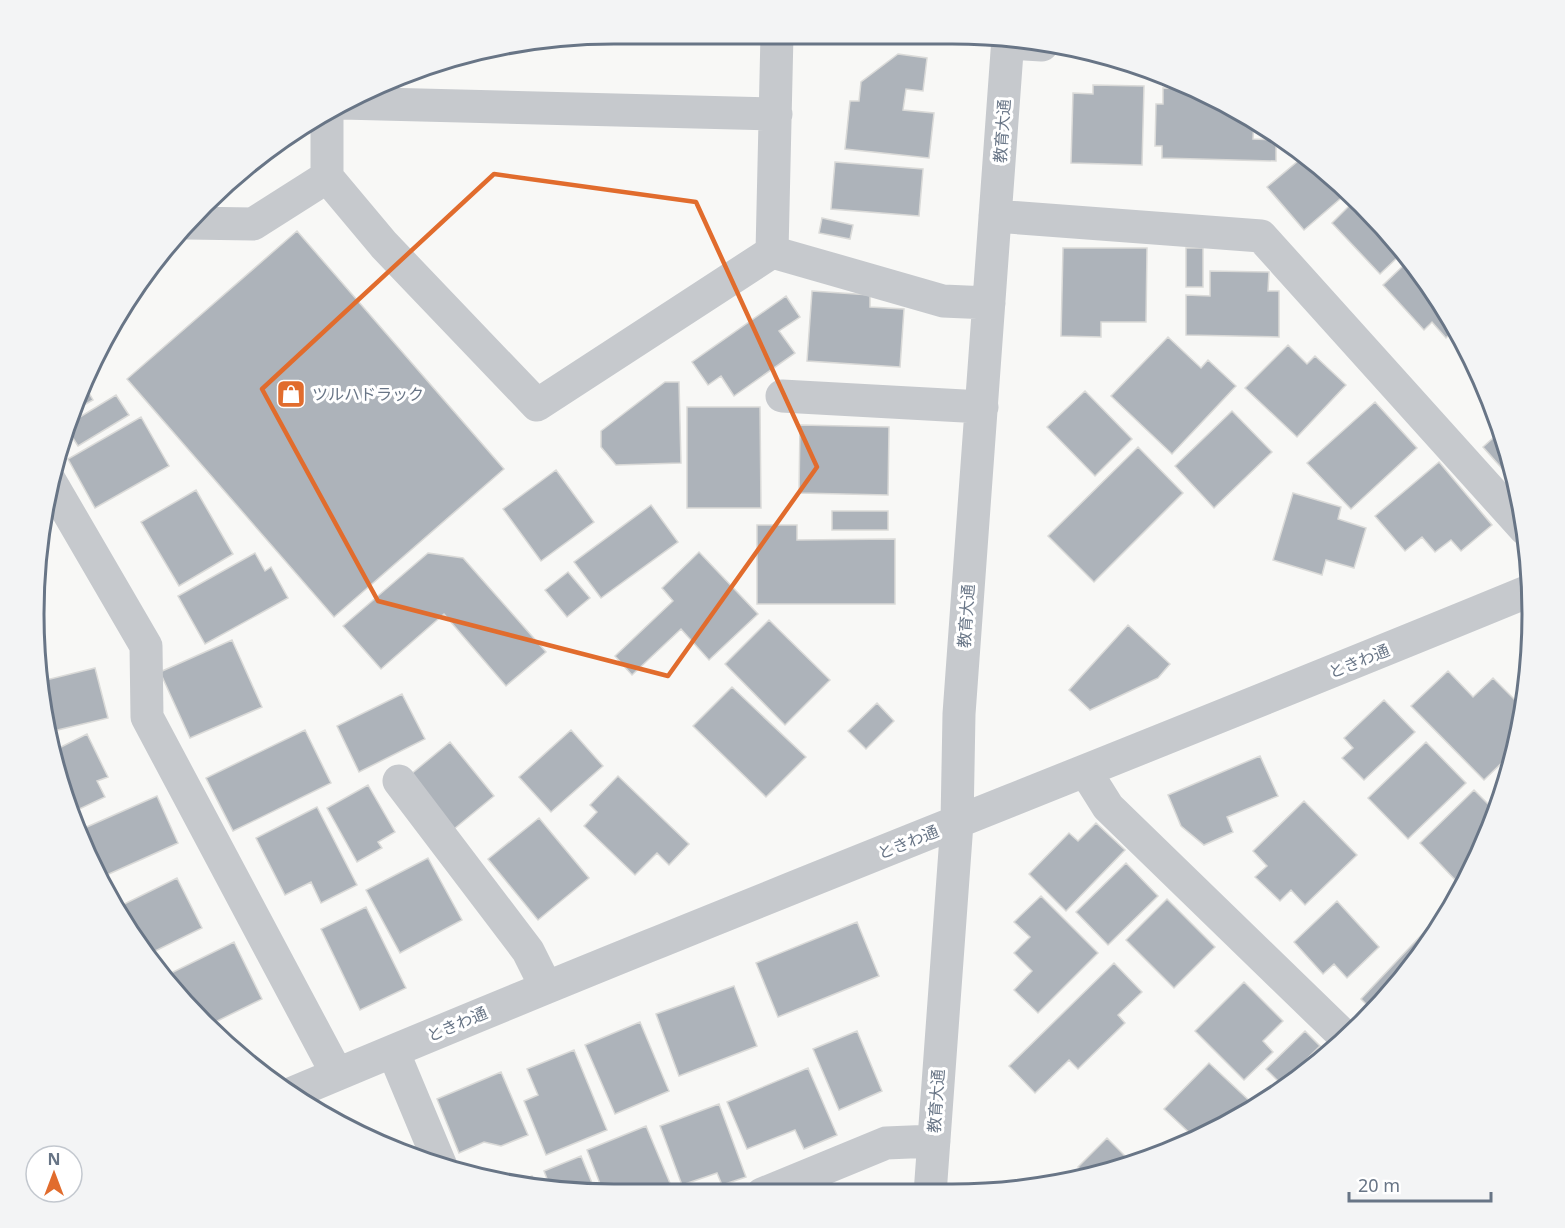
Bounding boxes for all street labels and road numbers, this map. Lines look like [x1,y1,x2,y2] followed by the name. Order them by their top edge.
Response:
[989,98,1015,164] street label: 教育大通
[953,583,979,649] street label: 教育大通
[1325,639,1393,683] street label: ときわ通
[874,820,942,864] street label: ときわ通
[423,1001,491,1047] street label: ときわ通
[923,1068,949,1134] street label: 教育大通

